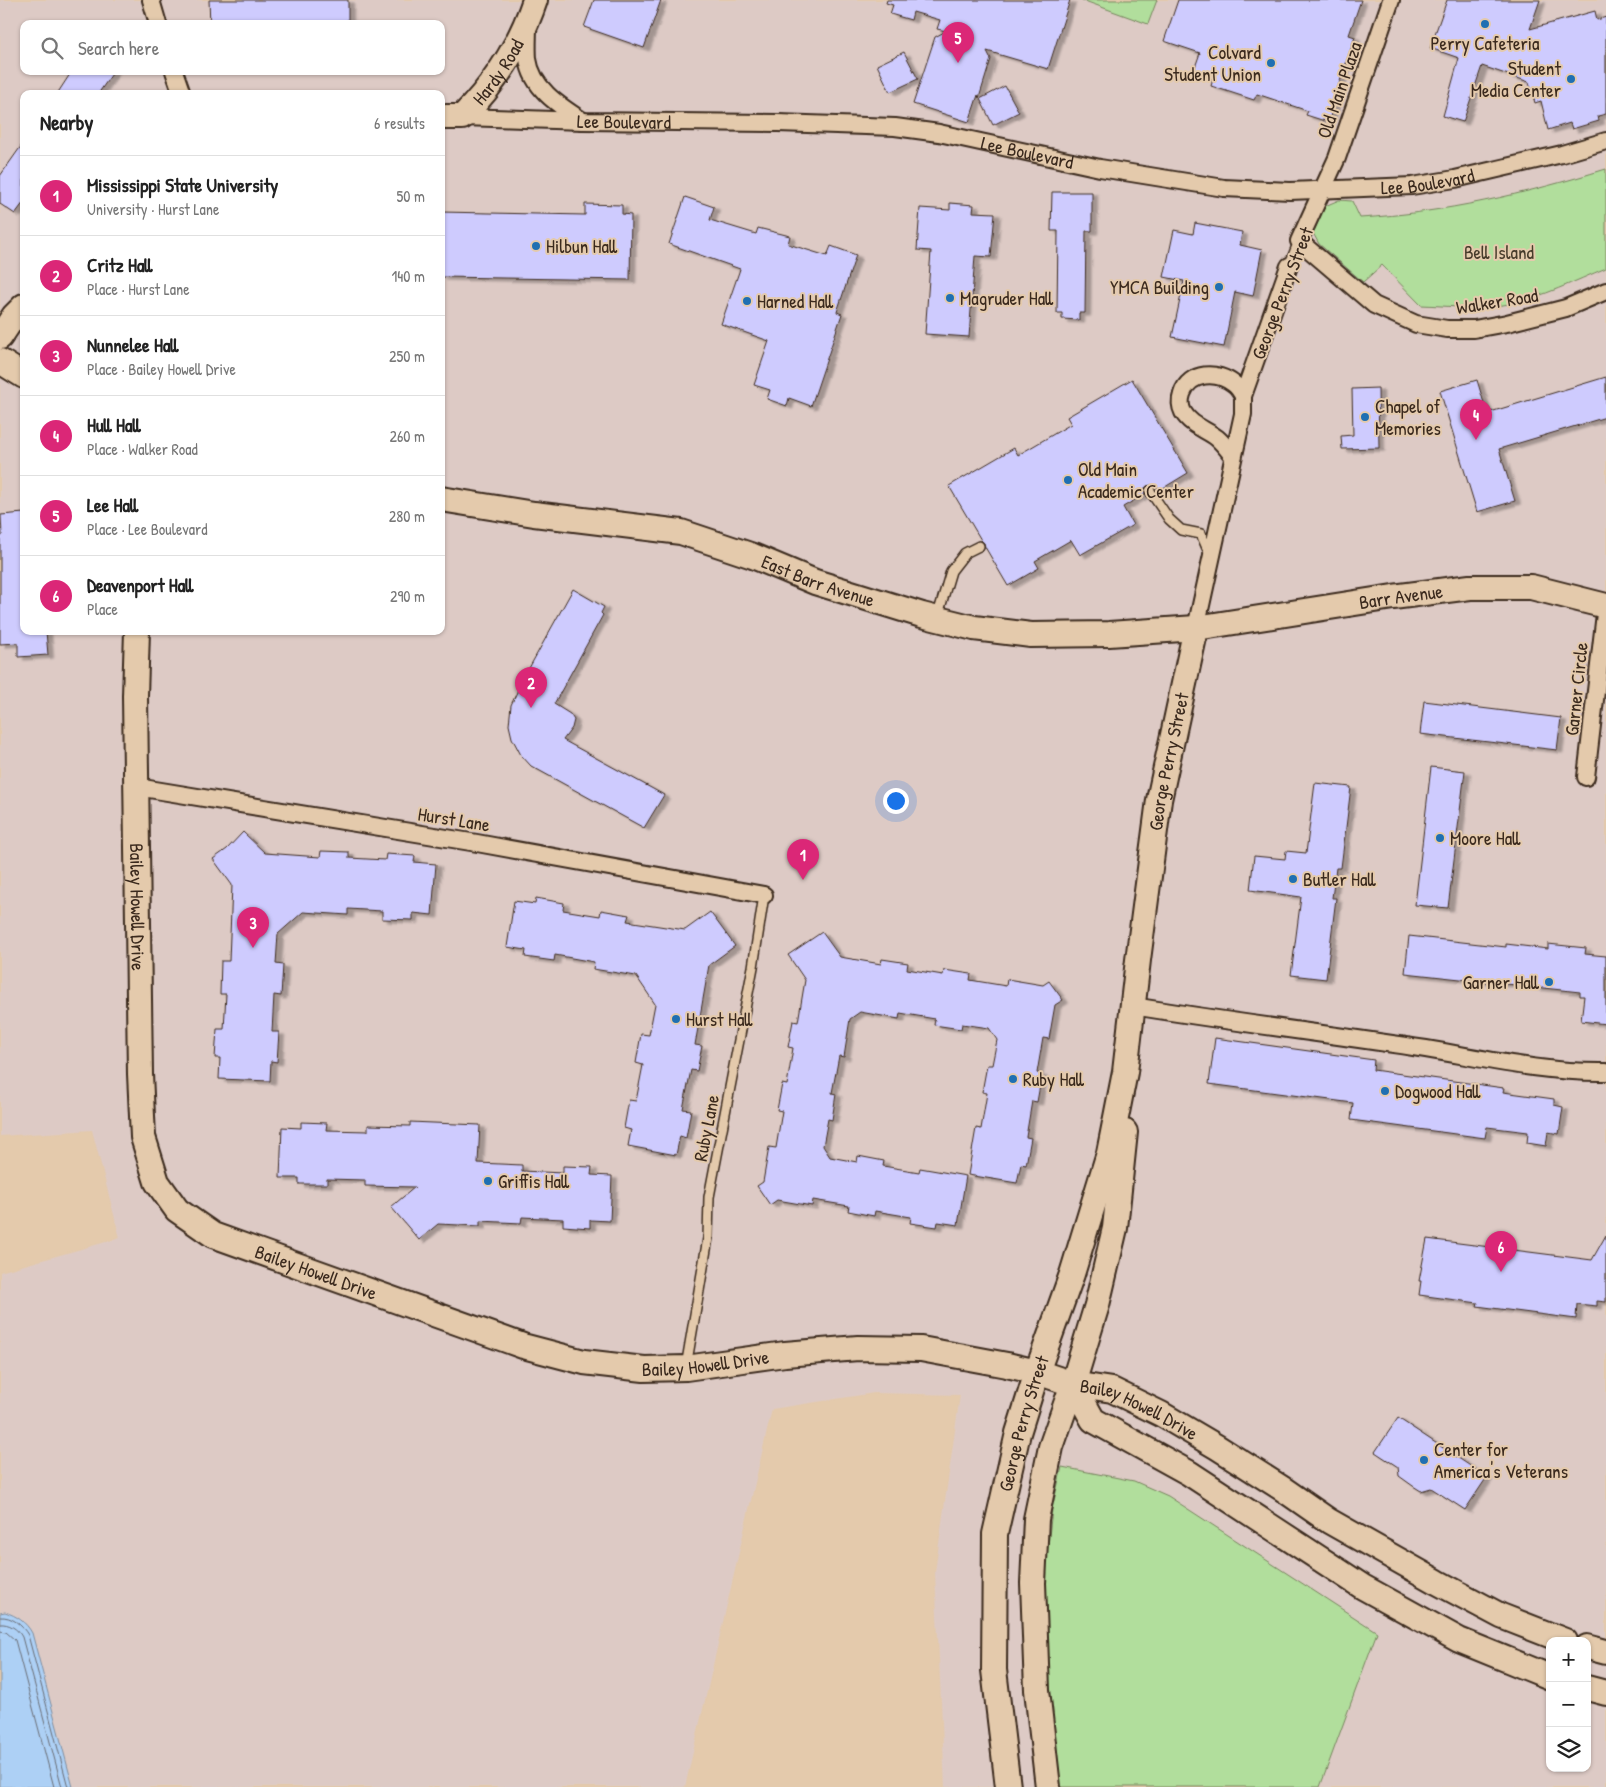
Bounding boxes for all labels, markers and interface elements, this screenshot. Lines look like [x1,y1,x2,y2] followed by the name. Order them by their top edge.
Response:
[1479,18,1491,30] marker: Perry Cafeteria
[20,20,445,75] search box
[942,22,974,63] pin: 5
[1430,30,1540,56] place label: Perry Cafeteria
[38,34,66,62] icon: search
[466,34,530,110] street label: Hardy Road
[78,35,159,61] text: Search here
[1310,38,1368,142] street label: Old Main Plaza
[1164,39,1262,87] place label: Colvard Student Union
[1471,55,1562,103] place label: Student Media Center
[1265,57,1277,69] marker: Colvard Student Union
[1565,73,1577,85] marker: Student Media Center
[40,108,93,137] text: Nearby
[577,108,672,135] street label: Lee Boulevard
[374,112,425,134] text: 6 results
[979,130,1077,175] street label: Lee Boulevard
[1380,162,1477,200] street label: Lee Boulevard
[87,172,278,198] text: Mississippi State University
[53,185,59,207] text: 1
[397,185,425,207] text: 50 m
[87,198,219,220] text: University · Hurst Lane
[1245,223,1319,363] street label: George Perry Street
[546,233,618,259] place label: Hilbun Hall
[1464,239,1535,265] park label: Bell Island
[530,240,542,252] marker: Hilbun Hall
[87,252,153,278] text: Critz Hall
[52,265,60,287] text: 2
[391,265,425,287] text: 140 m
[1110,274,1209,300] place label: YMCA Building
[87,278,190,300] text: Place · Hurst Lane
[1213,281,1225,293] marker: YMCA Building
[1454,282,1540,320] street label: Walker Road
[960,285,1054,311] place label: Magruder Hall
[757,288,834,314] place label: Harned Hall
[944,292,956,304] marker: Magruder Hall
[741,295,753,307] marker: Harned Hall
[87,332,179,358] text: Nunnelee Hall
[52,345,60,367] text: 3
[389,345,425,367] text: 250 m
[87,358,236,380] text: Place · Bailey Howell Drive
[1375,393,1441,441] place label: Chapel of Memories
[1460,399,1492,440] pin: 4
[1359,411,1371,423] marker: Chapel of Memories
[87,412,141,438] text: Hull Hall
[53,425,59,447] text: 4
[389,425,425,447] text: 260 m
[87,438,198,460] text: Place · Walker Road
[1078,456,1195,504] place label: Old Main Academic Center
[1062,474,1074,486] marker: Old Main Academic Center
[87,492,138,518] text: Lee Hall
[53,505,59,527] text: 5
[389,505,425,527] text: 280 m
[87,518,207,540] text: Place · Lee Boulevard
[758,548,878,613] street label: East Barr Avenue
[87,572,193,598] text: Deavenport Hall
[1357,578,1445,615] street label: Barr Avenue
[53,585,59,607] text: 6
[390,585,425,607] text: 290 m
[87,598,118,620] text: Place
[1558,641,1594,737] street label: Garner Circle
[515,667,547,708] pin: 2
[1142,690,1195,832] street label: George Perry Street
[883,788,909,814] your location
[416,800,492,838] street label: Hurst Lane
[1450,825,1521,851] place label: Moore Hall
[1434,832,1446,844] marker: Moore Hall
[787,839,819,880] pin: 1
[124,843,152,971] street label: Bailey Howell Drive
[1303,866,1376,892] place label: Butler Hall
[1287,873,1299,885] marker: Butler Hall
[237,907,269,948] pin: 3
[1463,969,1540,995] place label: Garner Hall
[1543,976,1555,988] marker: Garner Hall
[686,1006,753,1032] place label: Hurst Hall
[670,1013,682,1025] marker: Hurst Hall
[1023,1066,1085,1092] place label: Ruby Hall
[1007,1073,1019,1085] marker: Ruby Hall
[1395,1078,1481,1104] place label: Dogwood Hall
[1379,1085,1391,1097] marker: Dogwood Hall
[687,1092,725,1163] street label: Ruby Lane
[498,1168,570,1194] place label: Griffis Hall
[482,1175,494,1187] marker: Griffis Hall
[1485,1231,1517,1272] pin: 6
[252,1238,381,1306] street label: Bailey Howell Drive
[642,1343,771,1382] street label: Bailey Howell Drive
[992,1351,1055,1494] street label: George Perry Street
[1078,1372,1203,1446] street label: Bailey Howell Drive
[1434,1436,1568,1484] place label: Center for America's Veterans
[1418,1454,1430,1466] marker: Center for America's Veterans
[1546,1637,1591,1772] map controls
[1546,1637,1591,1682] button: +
[1546,1682,1591,1727] button: −
[1546,1727,1591,1772] button: layers

